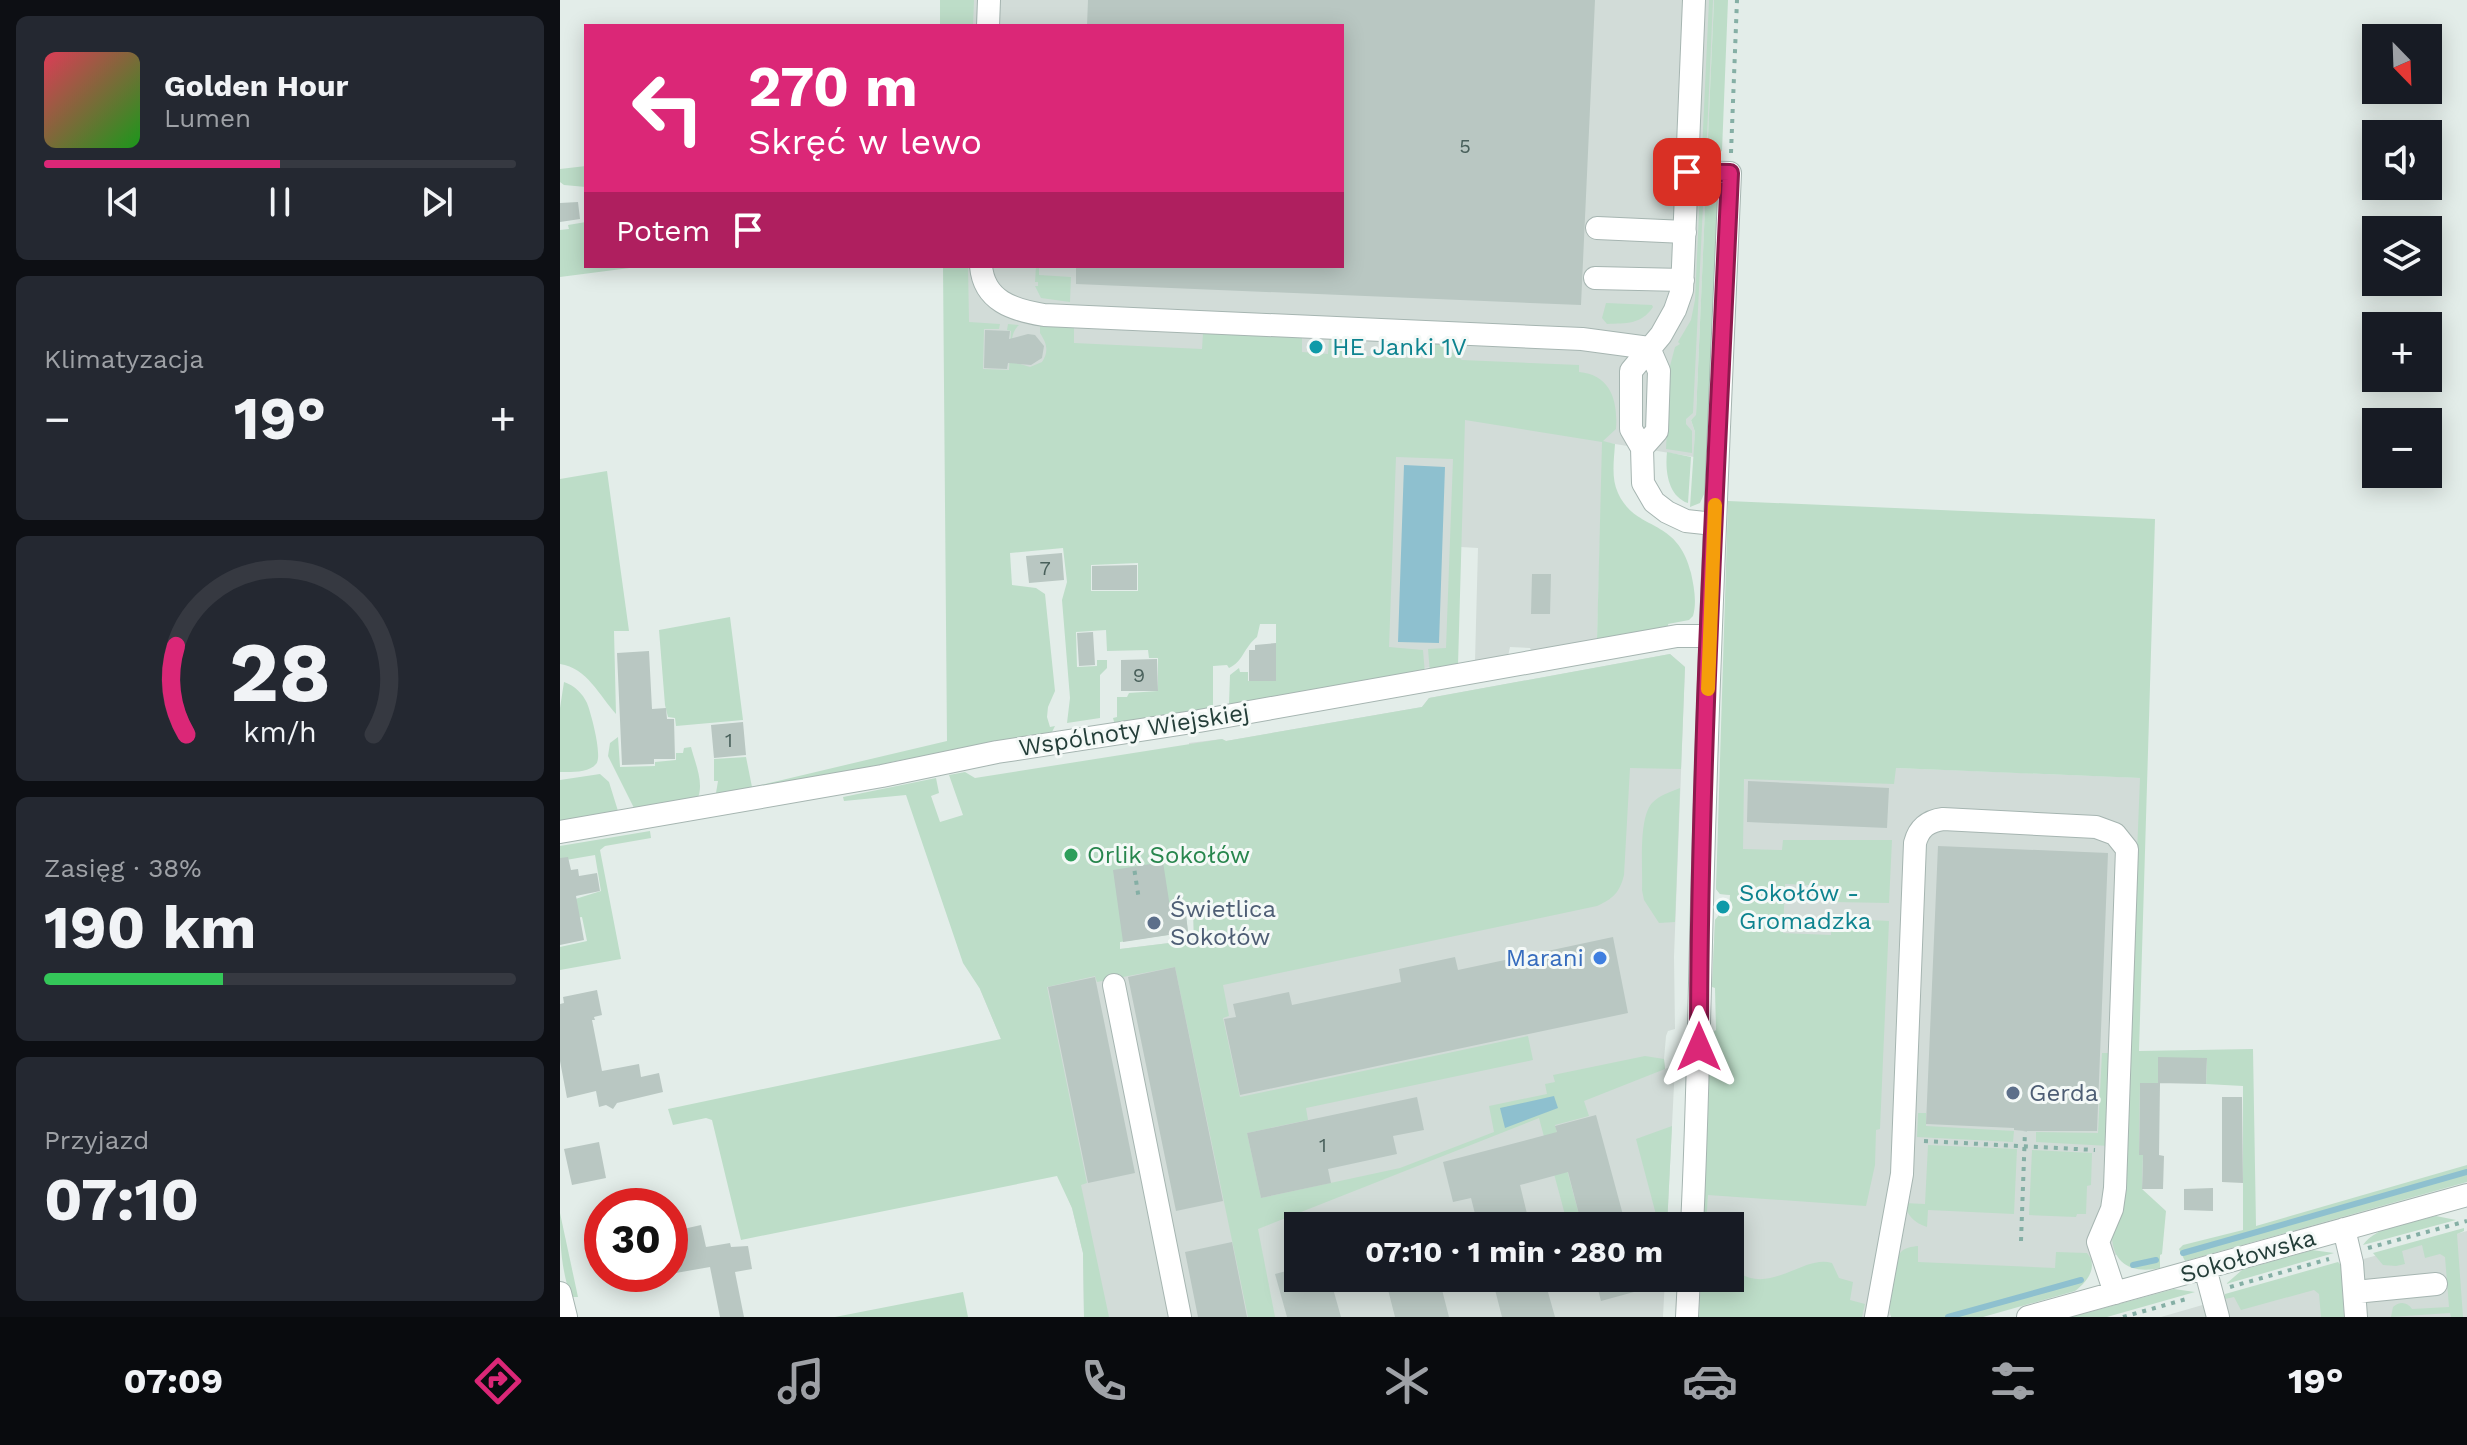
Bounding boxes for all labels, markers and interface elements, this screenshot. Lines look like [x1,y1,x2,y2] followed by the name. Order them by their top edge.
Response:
[2362,24,2442,104] north arrow
[2362,24,2442,488] map controls
[748,54,918,120] text: 270 m
[616,56,720,160] icon: left
[164,68,348,103] text: Golden Hour
[164,103,251,133] text: Lumen
[2362,120,2442,200] button: sound
[748,121,982,163] text: Skręć w lewo
[1459,134,1471,158] house number: 5
[1653,138,1721,206] pin
[1665,150,1709,194] icon: arrive
[101,180,145,224] icon: previous
[258,180,302,224] icon: pause
[415,180,459,224] icon: next
[726,208,770,252] icon: arrive
[616,213,710,248] text: Potem
[2362,216,2442,296] button: layers
[2362,312,2442,392] button: +
[1332,333,1467,361] place label: HE Janki 1V
[1307,338,1325,356] marker: HE Janki 1V
[44,344,204,374] text: Klimatyzacja
[234,383,326,454] text: 19°
[44,393,71,445] text: −
[489,393,516,445] text: +
[2362,408,2442,488] button: −
[1039,556,1051,580] house number: 7
[229,623,331,720] text: 28
[1133,663,1145,687] house number: 9
[1017,698,1251,762] street label: Wspólnoty Wiejskiej
[243,715,317,749] text: km/h
[725,728,733,752] house number: 1
[1087,841,1250,869] place label: Orlik Sokołów
[1062,846,1080,864] marker: Orlik Sokołów
[44,853,202,883] text: Zasięg · 38%
[1739,879,1871,935] place label: Sokołów - Gromadzka
[44,892,256,963] text: 190 km
[1170,895,1276,951] place label: Świetlica Sokołów
[1714,898,1732,916] marker: Sokołów - Gromadzka
[1145,914,1163,932] marker: Świetlica Sokołów
[1506,944,1584,972] place label: Marani
[1591,949,1609,967] marker: Marani
[1657,1005,1741,1089] position arrow
[2029,1079,2098,1107] place label: Gerda
[2004,1084,2022,1102] marker: Gerda
[44,1125,149,1155] text: Przyjazd
[1319,1133,1327,1157] house number: 1
[44,1164,199,1235] text: 07:10
[584,1188,688,1292] speed limit sign: 30
[2177,1223,2319,1289] street label: Sokołowska
[1365,1234,1663,1269] text: 07:10 · 1 min · 280 m
[470,1353,526,1409] icon: directions
[773,1353,829,1409] icon: music
[1076,1353,1132,1409] icon: phone
[1379,1353,1435,1409] icon: climate
[1682,1353,1738,1409] icon: car
[1985,1353,2041,1409] icon: filters
[123,1360,223,1402] text: 07:09
[2288,1360,2344,1402] text: 19°

